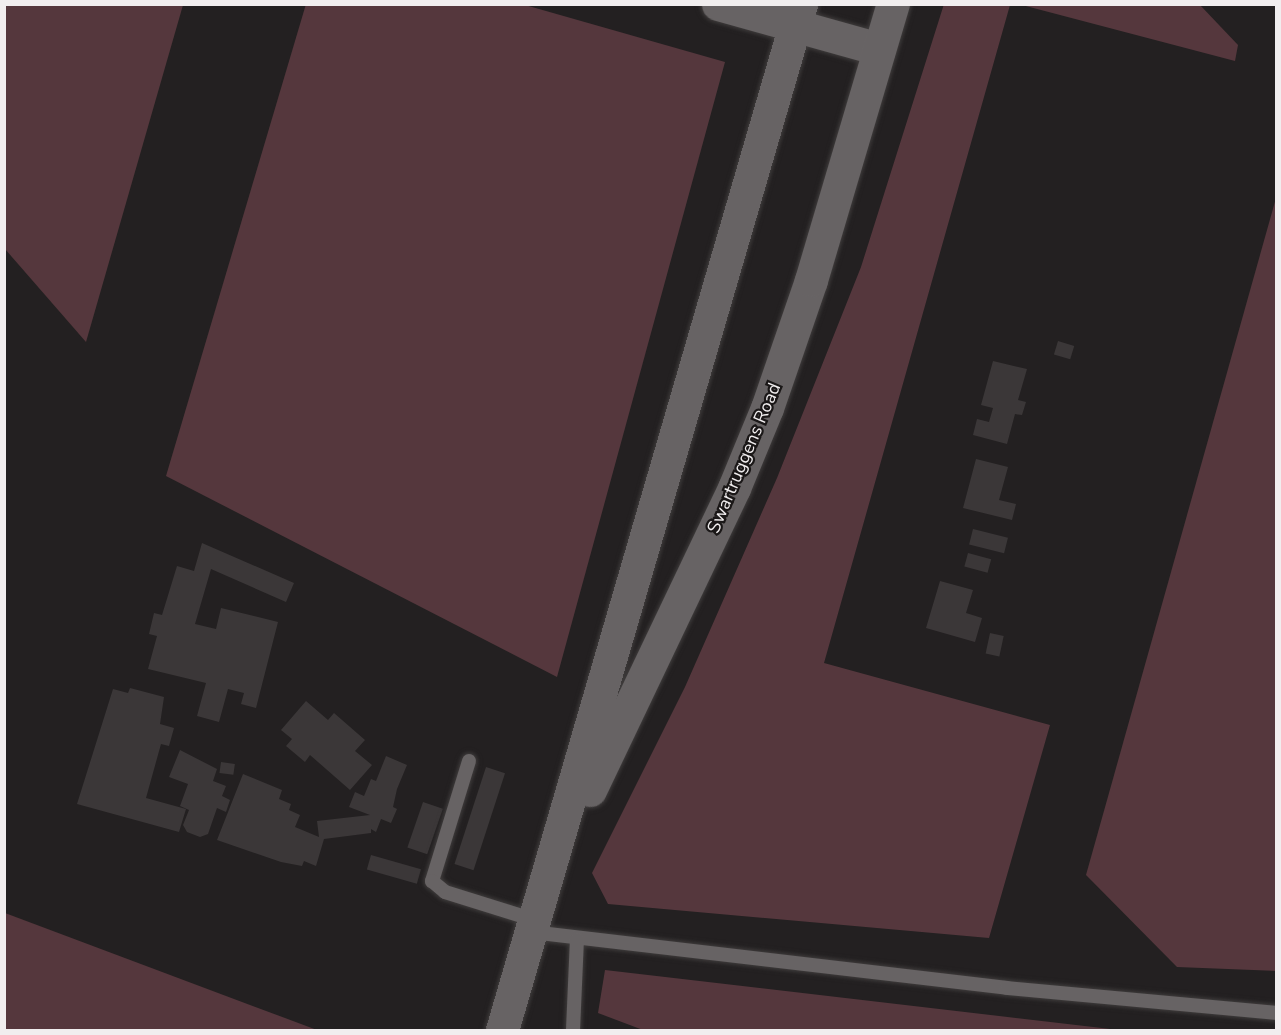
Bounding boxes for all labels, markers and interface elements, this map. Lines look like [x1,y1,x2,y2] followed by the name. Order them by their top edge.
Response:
[703,380,785,536] street label: Swartruggens Road

